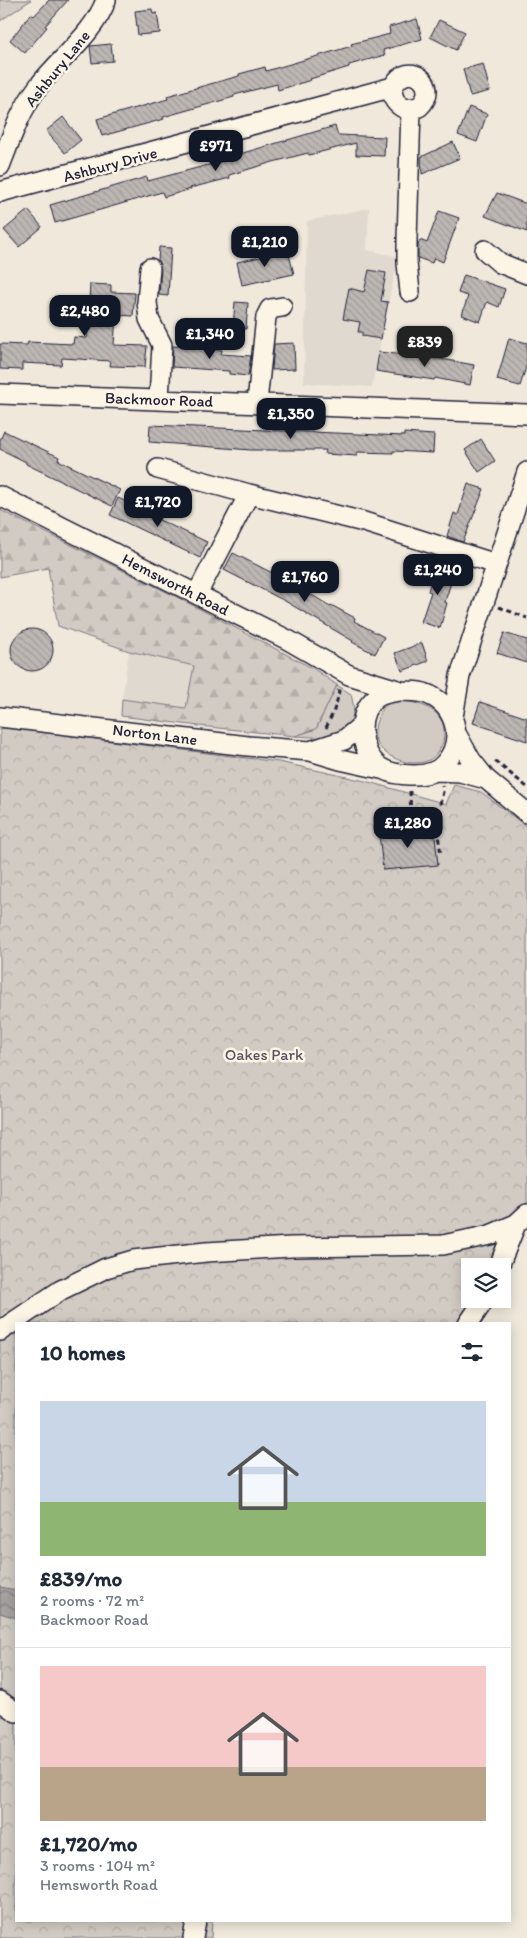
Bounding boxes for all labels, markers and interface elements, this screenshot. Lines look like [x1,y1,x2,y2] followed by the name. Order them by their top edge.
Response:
[21,26,94,110] street label: Ashbury Lane
[186,130,246,172] pin: £971
[200,136,232,155] text: £971
[61,143,159,186] street label: Ashbury Drive
[224,226,306,268] pin: £1,210
[242,232,288,251] text: £1,210
[44,294,126,337] pin: £2,480
[60,301,110,320] text: £2,480
[169,318,251,360] pin: £1,340
[186,324,234,343] text: £1,340
[395,326,455,368] pin: £839
[408,332,442,351] text: £839
[105,388,214,411] street label: Backmoor Road
[250,398,332,440] pin: £1,350
[268,404,314,423] text: £1,350
[117,486,199,528] pin: £1,720
[135,492,181,511] text: £1,720
[119,549,233,620] street label: Hemsworth Road
[397,554,479,596] pin: £1,240
[264,560,346,603] pin: £1,760
[414,560,462,579] text: £1,240
[282,567,328,586] text: £1,760
[112,720,198,749] street label: Norton Lane
[367,806,449,849] pin: £1,280
[385,813,431,832] text: £1,280
[225,1045,304,1064] park label: Oakes Park
[461,1258,511,1308] map controls
[461,1258,511,1308] button: layers
[458,1338,486,1366] icon: filters
[40,1340,126,1365] text: 10 homes
[218,1433,308,1523] icon: home
[40,1566,122,1591] text: £839/mo
[40,1591,144,1610] text: 2 rooms · 72 m²
[40,1610,148,1629] text: Backmoor Road
[218,1699,308,1789] icon: home
[40,1831,138,1856] text: £1,720/mo
[40,1856,155,1875] text: 3 rooms · 104 m²
[40,1875,158,1894] text: Hemsworth Road

